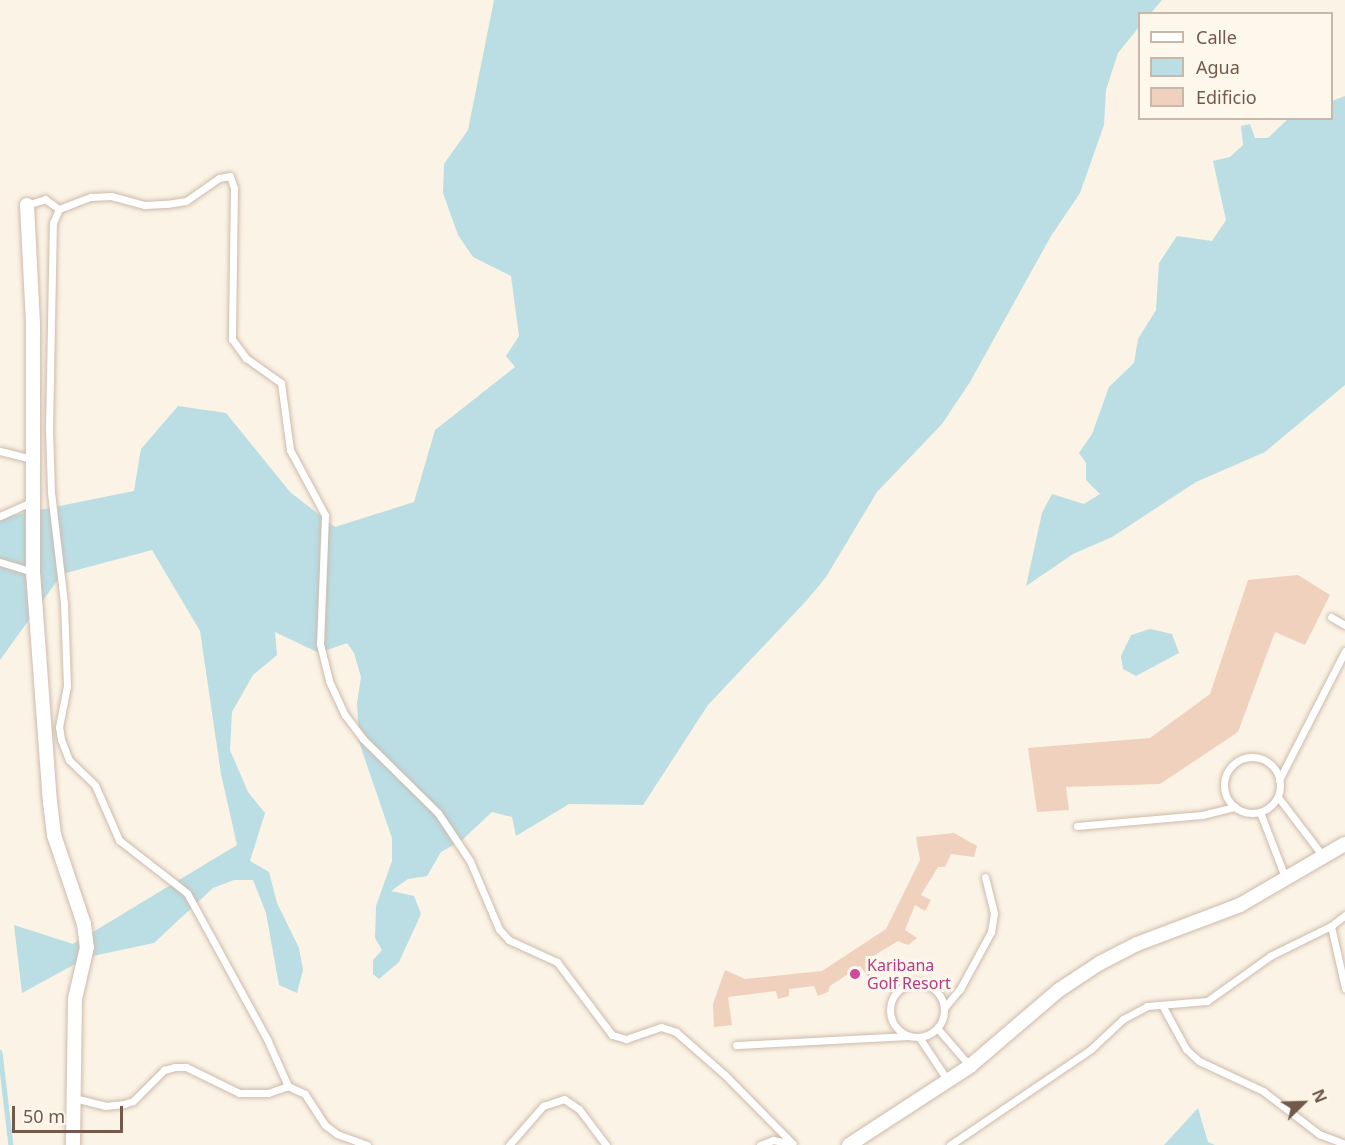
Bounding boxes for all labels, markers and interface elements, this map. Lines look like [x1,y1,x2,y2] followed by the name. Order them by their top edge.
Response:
[1138,12,1333,120] legend
[1196,25,1237,49] text: Calle
[1196,55,1240,79] text: Agua
[1196,85,1257,109] text: Edificio
[867,955,951,993] place label: Karibana Golf Resort
[848,967,862,981] marker: Karibana Golf Resort
[1273,1073,1333,1133] north arrow
[1307,1086,1332,1106] text: N
[15,1094,126,1132] scale bar
[23,1104,65,1128] text: 50 m

